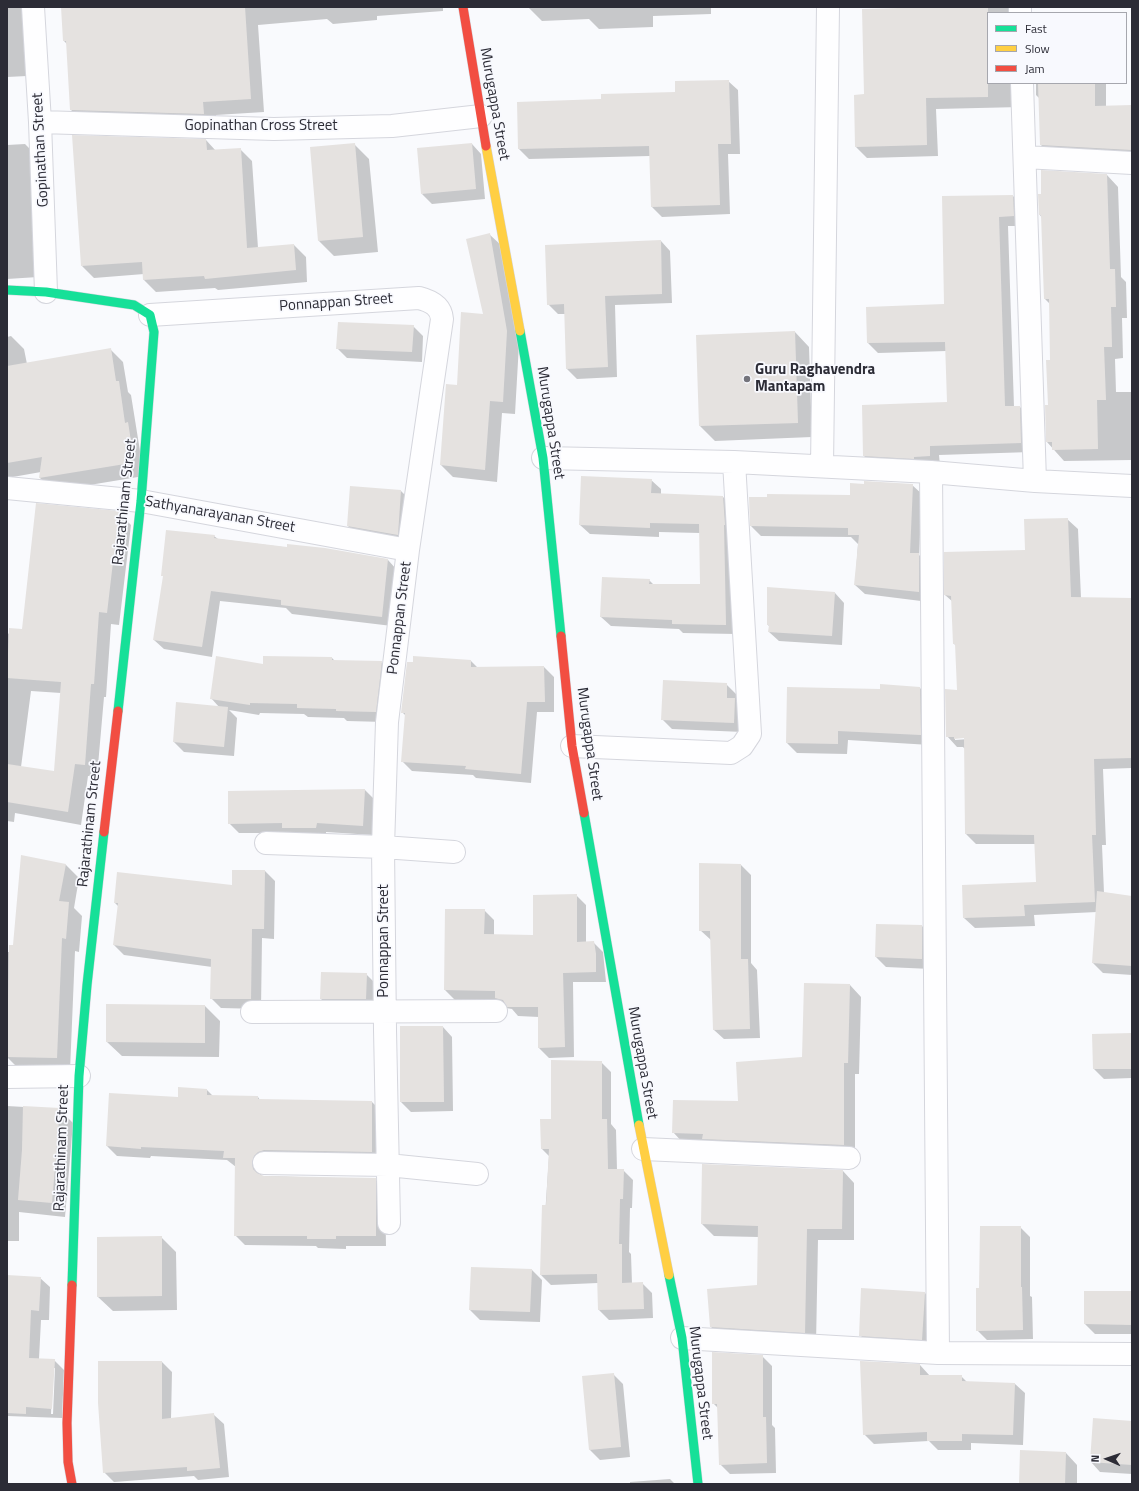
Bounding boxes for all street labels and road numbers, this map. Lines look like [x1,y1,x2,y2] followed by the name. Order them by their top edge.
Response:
[475,46,513,162] street label: Murugappa Street
[29,92,53,208] street label: Gopinathan Street
[184,117,338,135] street label: Gopinathan Cross Street
[279,290,393,316] street label: Ponnappan Street
[532,365,568,481] street label: Murugappa Street
[109,438,141,566] street label: Rajarathinam Street
[144,493,296,537] street label: Sathyanarayanan Street
[384,560,416,676] street label: Ponnappan Street
[572,686,606,802] street label: Murugappa Street
[74,760,106,888] street label: Rajarathinam Street
[375,884,393,998] street label: Ponnappan Street
[623,1005,661,1121] street label: Murugappa Street
[51,1084,73,1212] street label: Rajarathinam Street
[684,1325,716,1441] street label: Murugappa Street

